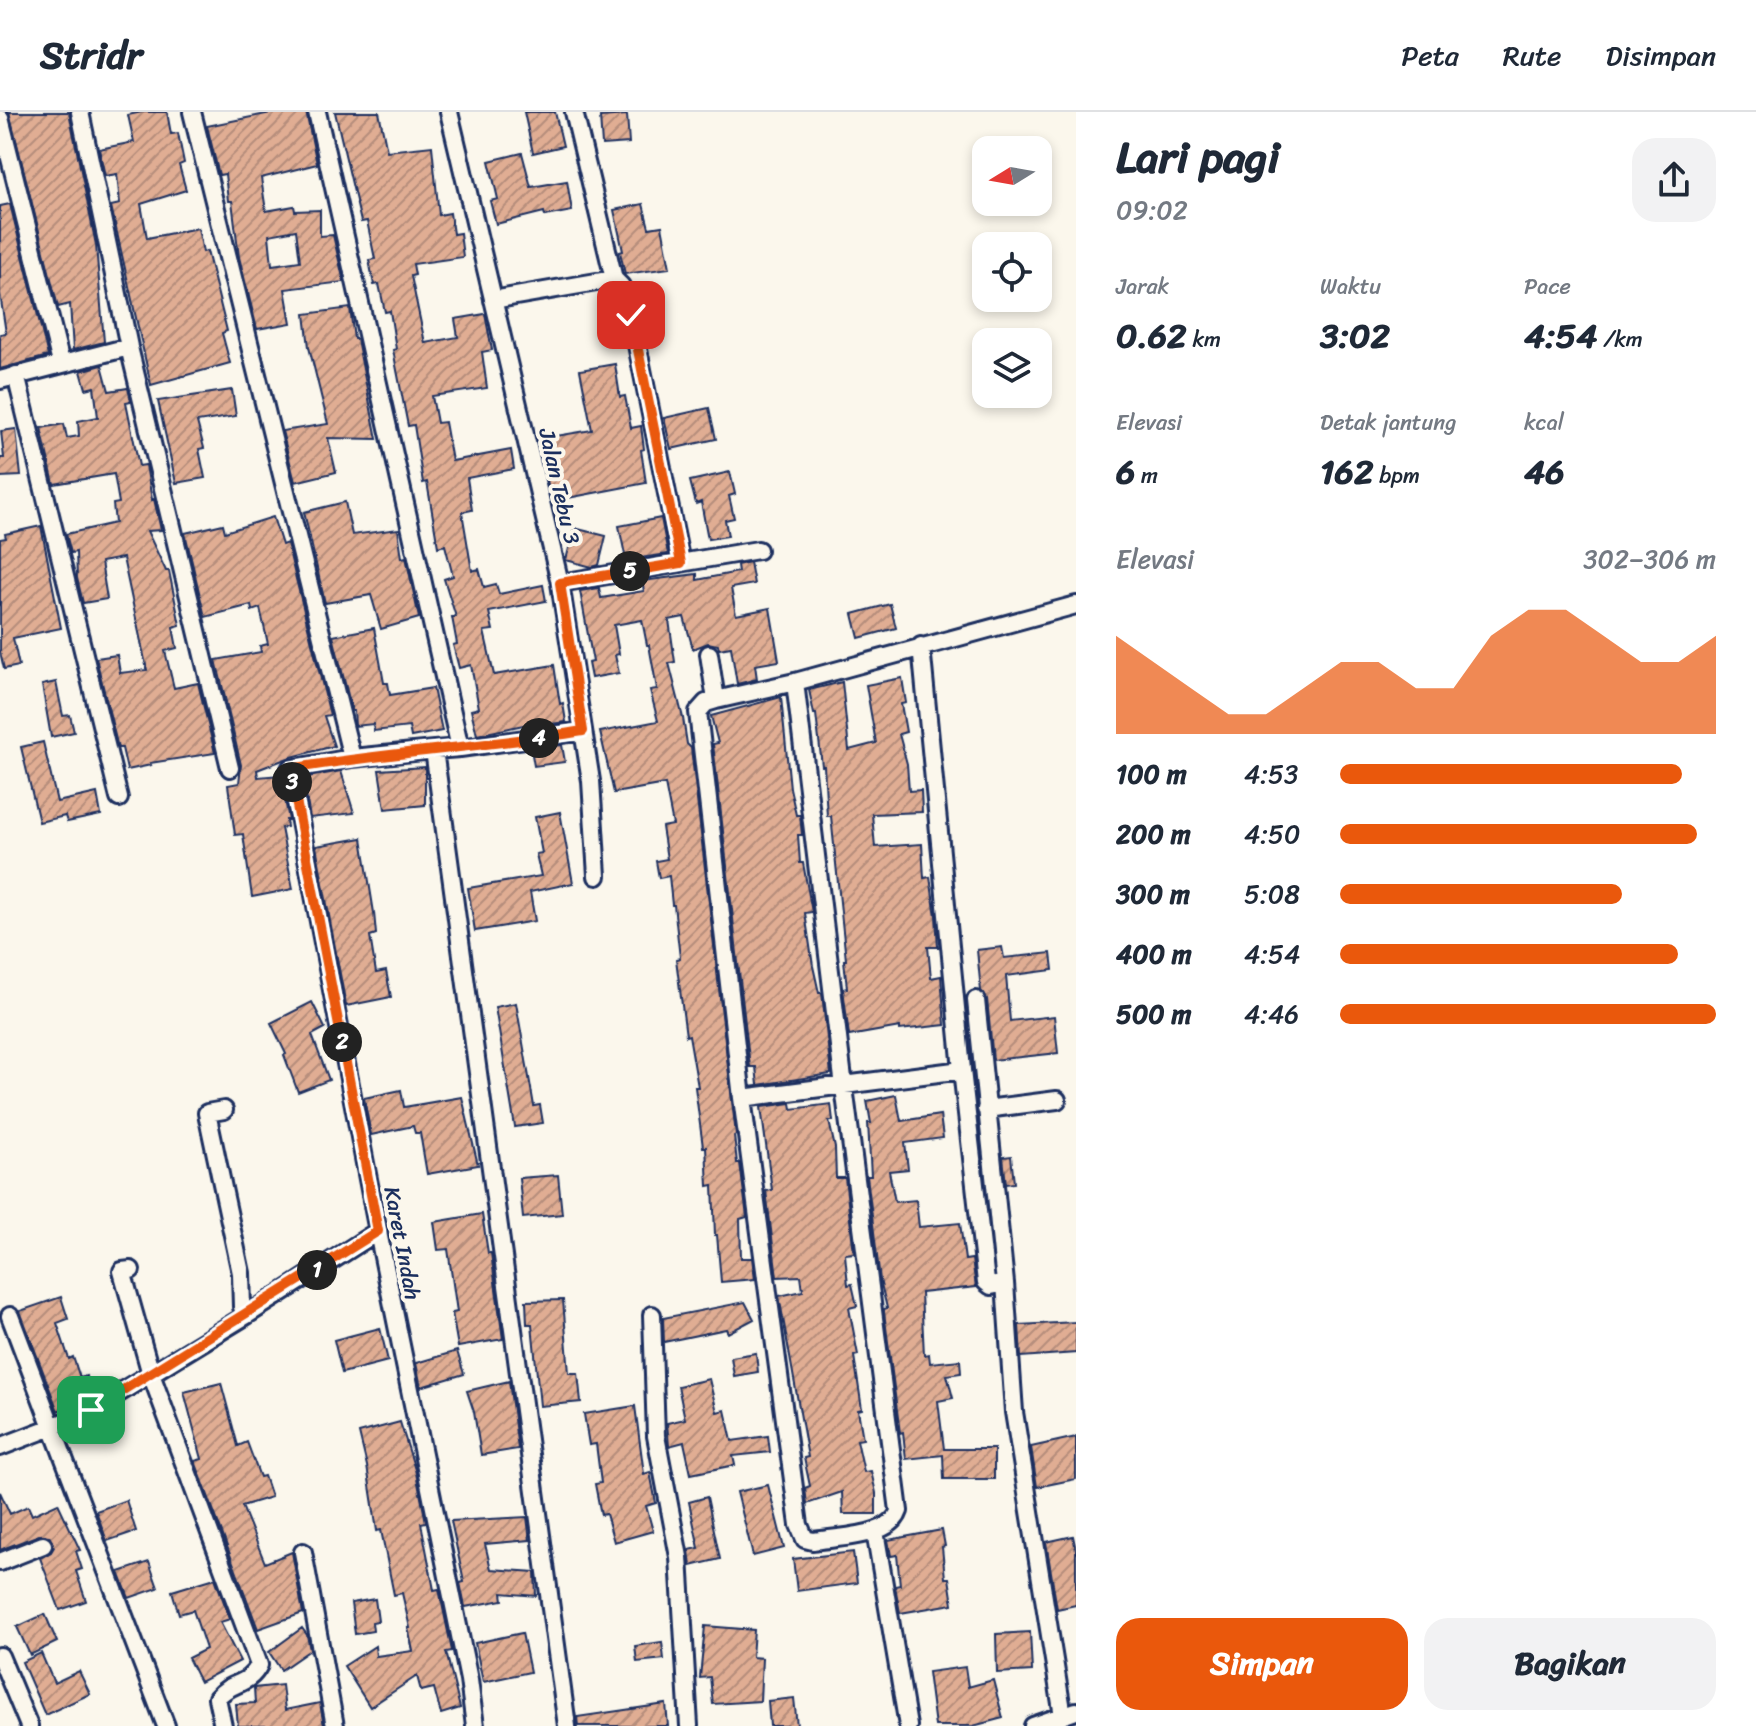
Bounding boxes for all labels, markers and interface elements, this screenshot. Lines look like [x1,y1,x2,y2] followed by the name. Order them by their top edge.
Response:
[40,22,142,89] text: Stridr
[1401,31,1459,80] text: Peta
[1503,31,1561,80] text: Rute
[1605,31,1716,80] text: Disimpan
[1116,118,1280,196] text: Lari pagi
[972,136,1052,216] north arrow
[972,136,1052,408] map controls
[1632,138,1716,222] button: share
[1116,187,1188,233] text: 09:02
[972,232,1052,312] button: locate
[1116,267,1169,306] text: Jarak
[1320,267,1381,306] text: Waktu
[1524,267,1571,306] text: Pace
[597,281,665,349] pin
[609,293,653,337] icon: check
[1116,306,1187,366] text: 0.62
[1320,306,1390,366] text: 3:02
[1524,306,1598,366] text: 4:54
[1187,320,1221,359] text: km
[1598,320,1643,359] text: /km
[972,328,1052,408] button: layers
[1116,403,1182,442] text: Elevasi
[1320,403,1456,442] text: Detak jantung
[1524,403,1564,442] text: kcal
[527,423,592,548] street label: Jalan Tebu 3
[1116,442,1135,502] text: 6
[1320,442,1374,502] text: 162
[1524,442,1565,502] text: 46
[1135,456,1158,495] text: m
[1374,456,1420,495] text: bpm
[1116,536,1194,582] text: Elevasi
[1583,536,1716,582] text: 302–306 m
[610,551,650,591] pin: 5
[623,551,637,590] text: 5
[519,718,559,758] pin: 4
[532,718,546,757] text: 4
[1116,751,1187,797] text: 100 m
[1244,751,1298,797] text: 4:53
[272,762,312,802] pin: 3
[286,762,298,801] text: 3
[1116,811,1191,857] text: 200 m
[1244,811,1300,857] text: 4:50
[1116,871,1190,917] text: 300 m
[1244,871,1300,917] text: 5:08
[1116,931,1192,977] text: 400 m
[1244,931,1300,977] text: 4:54
[1116,991,1191,1037] text: 500 m
[1244,991,1299,1037] text: 4:46
[322,1022,362,1062] pin: 2
[336,1022,348,1061] text: 2
[372,1183,433,1303] street label: Karet Indah
[297,1250,337,1290] pin: 1
[312,1250,322,1289] text: 1
[57,1376,125,1444] pin
[69,1388,113,1432] icon: arrive
[1116,1618,1408,1710] button: Simpan
[1424,1618,1716,1710] button: Bagikan

